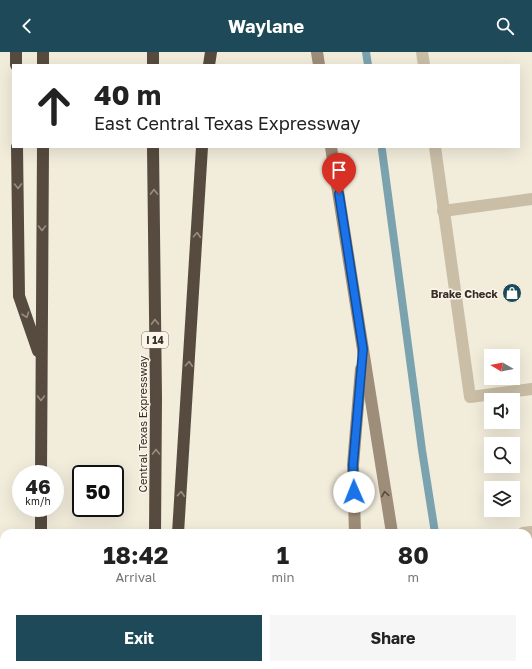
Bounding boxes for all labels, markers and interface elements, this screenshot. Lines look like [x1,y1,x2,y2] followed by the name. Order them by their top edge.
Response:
[16,15,38,37] icon: back
[228,15,304,37] text: Waylane
[494,15,516,37] icon: search
[94,78,161,111] text: 40 m
[28,80,80,132] icon: ahead
[94,112,360,134] text: East Central Texas Expressway
[322,153,356,194] pin
[328,159,350,181] icon: arrive
[14,183,22,189] one-way arrow
[150,189,158,195] one-way arrow
[38,225,46,231] one-way arrow
[192,232,201,238] one-way arrow
[501,282,523,304] shop icon: Brake Check
[431,287,499,300] place label: Brake Check
[21,311,29,318] one-way arrow
[151,319,159,325] one-way arrow
[142,332,168,348] road number: I 14
[484,349,520,385] north arrow
[484,349,520,517] map controls
[136,356,149,492] street label: Central Texas Expressway
[184,361,193,367] one-way arrow
[484,393,520,429] button: sound
[37,395,45,401] one-way arrow
[484,437,520,473] button: search
[152,449,160,455] one-way arrow
[72,465,124,517] speed limit sign: 50
[333,471,375,513] position arrow
[25,474,51,498] text: 46
[484,481,520,517] button: layers
[176,491,185,497] one-way arrow
[382,491,390,498] one-way arrow
[25,495,51,507] text: km/h
[103,540,168,569] text: 18:42
[277,540,289,569] text: 1
[398,540,429,569] text: 80
[115,569,156,585] text: Arrival
[272,569,295,585] text: min
[408,569,419,585] text: m
[16,615,262,661] button: Exit
[270,615,516,661] button: Share

